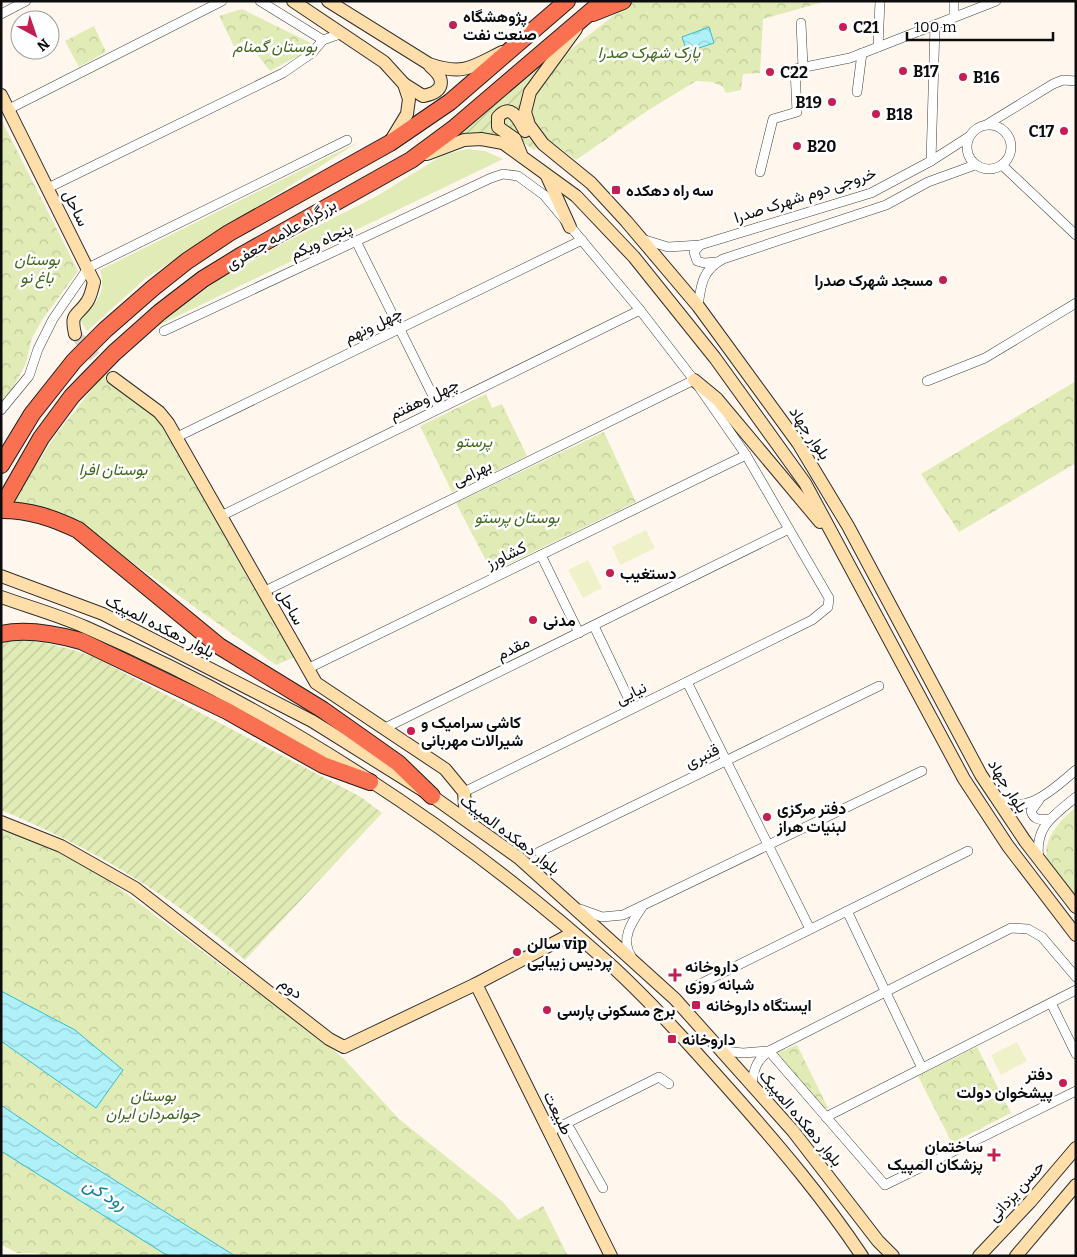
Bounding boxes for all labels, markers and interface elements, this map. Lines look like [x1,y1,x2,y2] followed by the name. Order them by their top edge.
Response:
[463,7,537,44] place label: پژوهشگاه صنعت نفت
[10,10,60,60] north arrow
[907,10,1053,42] scale bar
[853,18,879,37] place label: C21
[914,18,957,36] text: 100 m
[447,19,459,31] marker: پژوهشگاه صنعت نفت
[837,21,849,33] marker: C21
[33,35,53,55] text: N
[232,37,318,57] park label: بوستان گمنام
[598,43,701,64] park label: پارک شهرک صدرا
[913,62,939,81] place label: B17
[780,63,808,82] place label: C22
[897,65,909,77] marker: B17
[764,66,776,78] marker: C22
[973,68,1000,87] place label: B16
[957,71,969,83] marker: B16
[795,93,822,112] place label: B19
[826,96,838,108] marker: B19
[886,105,913,124] place label: B18
[870,108,882,120] marker: B18
[1029,122,1054,141] place label: C17
[1058,125,1070,137] marker: C17
[807,137,837,156] place label: B20
[791,140,803,152] marker: B20
[732,163,879,228] street label: خروجی دوم شهرک صدرا
[626,181,714,201] place label: سه راه دهکده
[610,184,622,196] marker: سه راه دهکده
[58,187,93,230] street label: ساحل
[222,195,340,274] street label: بزرگراه علامه جعفری
[287,218,356,265] street label: پنجاه ویکم
[14,250,61,289] park label: بوستان باغ نو
[814,271,933,291] place label: مسجد شهرک صدرا
[937,274,949,286] marker: مسجد شهرک صدرا
[341,303,406,349] street label: چهل ونهم
[386,374,463,426] street label: چهل وهفتم
[785,403,835,464] street label: بلوار جهاد
[456,432,492,453] park label: پرستو
[450,456,495,491] street label: بهرامی
[79,460,149,480] park label: بوستان افرا
[475,508,561,529] park label: بوستان پرستو
[482,537,530,574] street label: کشاورز
[620,564,676,583] place label: دستغیب
[604,567,616,579] marker: دستغیب
[273,586,309,629] street label: ساحل
[101,590,218,664] street label: بلوار دهکده المپیک
[543,611,576,630] place label: مدنی
[527,614,539,626] marker: مدنی
[493,632,533,665] street label: مقدم
[612,677,650,709] street label: نیایی
[421,713,524,751] place label: کاشی سرامیک و شیرالات مهربانی
[405,725,417,737] marker: کاشی سرامیک و شیرالات مهربانی
[682,740,723,773] street label: قنبری
[983,756,1032,817] street label: بلوار جهاد
[455,790,564,879] street label: بلوار دهکده المپیک
[776,799,847,837] place label: دفتر مرکزی لبنیات هراز
[761,811,773,823] marker: دفتر مرکزی لبنیات هراز
[527,934,613,973] place label: سالن vip پردیس زیبایی
[511,946,523,958] marker: سالن vip پردیس زیبایی
[685,957,754,995] place label: داروخانه شبانه روزی
[669,969,681,981] marker: داروخانه شبانه روزی
[275,973,306,1004] street label: دوم
[706,996,812,1016] place label: ایستگاه داروخانه
[690,999,702,1011] marker: ایستگاه داروخانه
[557,1001,675,1022] place label: برج مسکونی پارسی
[541,1004,553,1016] marker: برج مسکونی پارسی
[682,1030,736,1050] place label: داروخانه
[666,1033,678,1045] marker: داروخانه
[956,1065,1053,1104] place label: دفتر پیشخوان دولت
[754,1066,847,1171] street label: بلوار دهکده المپیک
[1057,1077,1069,1089] marker: دفتر پیشخوان دولت
[106,1086,201,1124] park label: بوستان جوانمردان ایران
[539,1088,577,1138] street label: طبیعت
[887,1137,983,1176] place label: ساختمان پزشکان المپیک
[987,1148,1001,1162] marker: ساختمان پزشکان المپیک
[984,1156,1049,1226] street label: حسن یزدانی
[79,1173,131,1215] water label: رود کن

